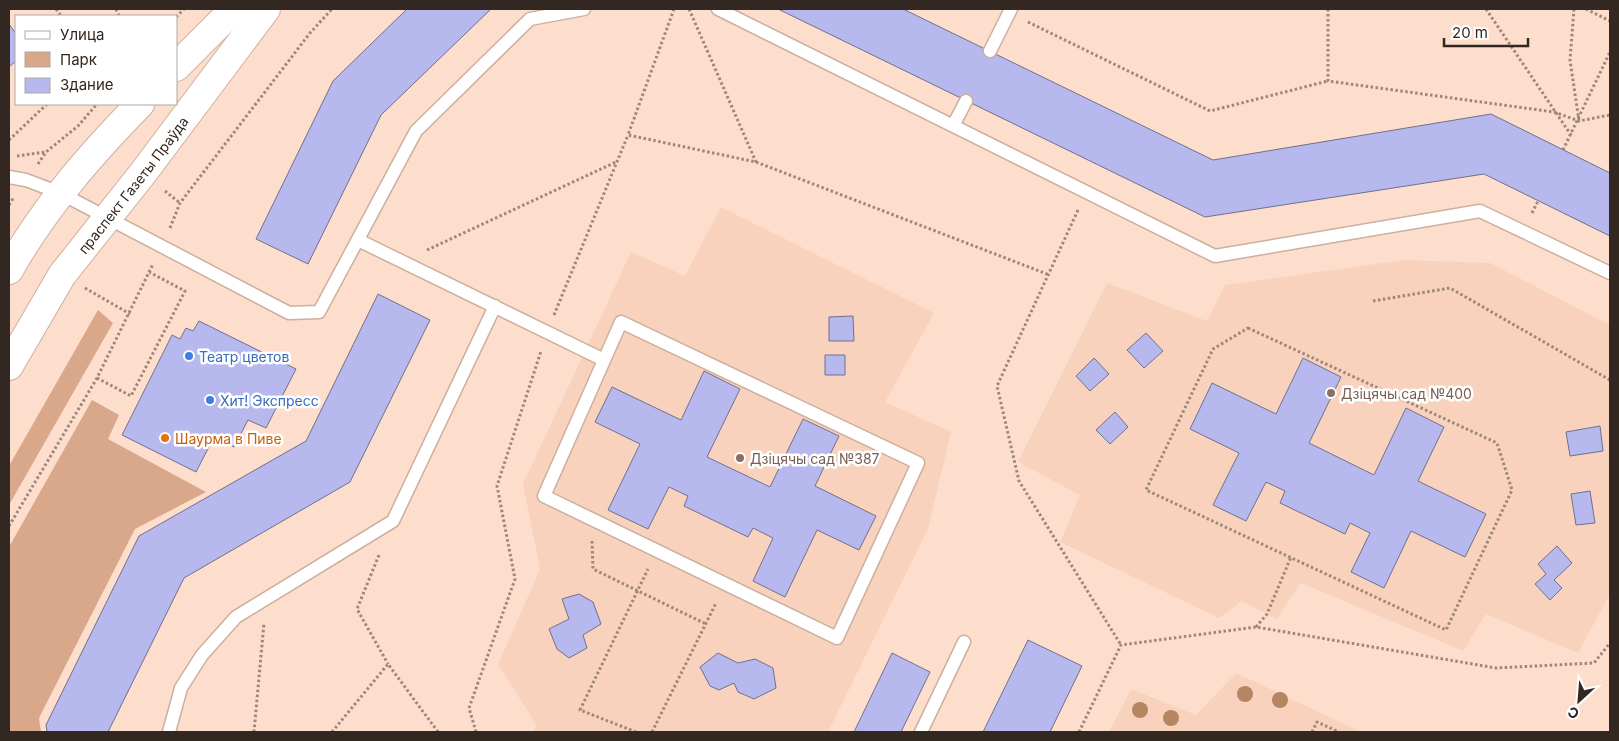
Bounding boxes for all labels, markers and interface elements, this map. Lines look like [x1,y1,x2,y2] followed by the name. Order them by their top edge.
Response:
[15,15,178,105] legend
[1444,15,1528,47] scale bar
[1452,23,1488,42] text: 20 m
[60,25,104,44] text: Улица
[60,50,97,69] text: Парк
[60,75,114,94] text: Здание
[74,113,191,257] street label: праспект Газеты Праўда
[199,348,289,365] place label: Театр цветов
[183,350,195,362] marker: Театр цветов
[1341,385,1472,402] place label: Дзіцячы сад №400
[1325,387,1337,399] marker: Дзіцячы сад №400
[220,392,319,409] place label: Хит! Экспресс
[204,394,216,406] marker: Хит! Экспресс
[175,430,282,447] place label: Шаурма в Пиве
[159,432,171,444] marker: Шаурма в Пиве
[750,450,880,467] place label: Дзіцячы сад №387
[734,452,746,464] marker: Дзіцячы сад №387
[1554,676,1604,726] north arrow
[1565,703,1581,723] text: С

